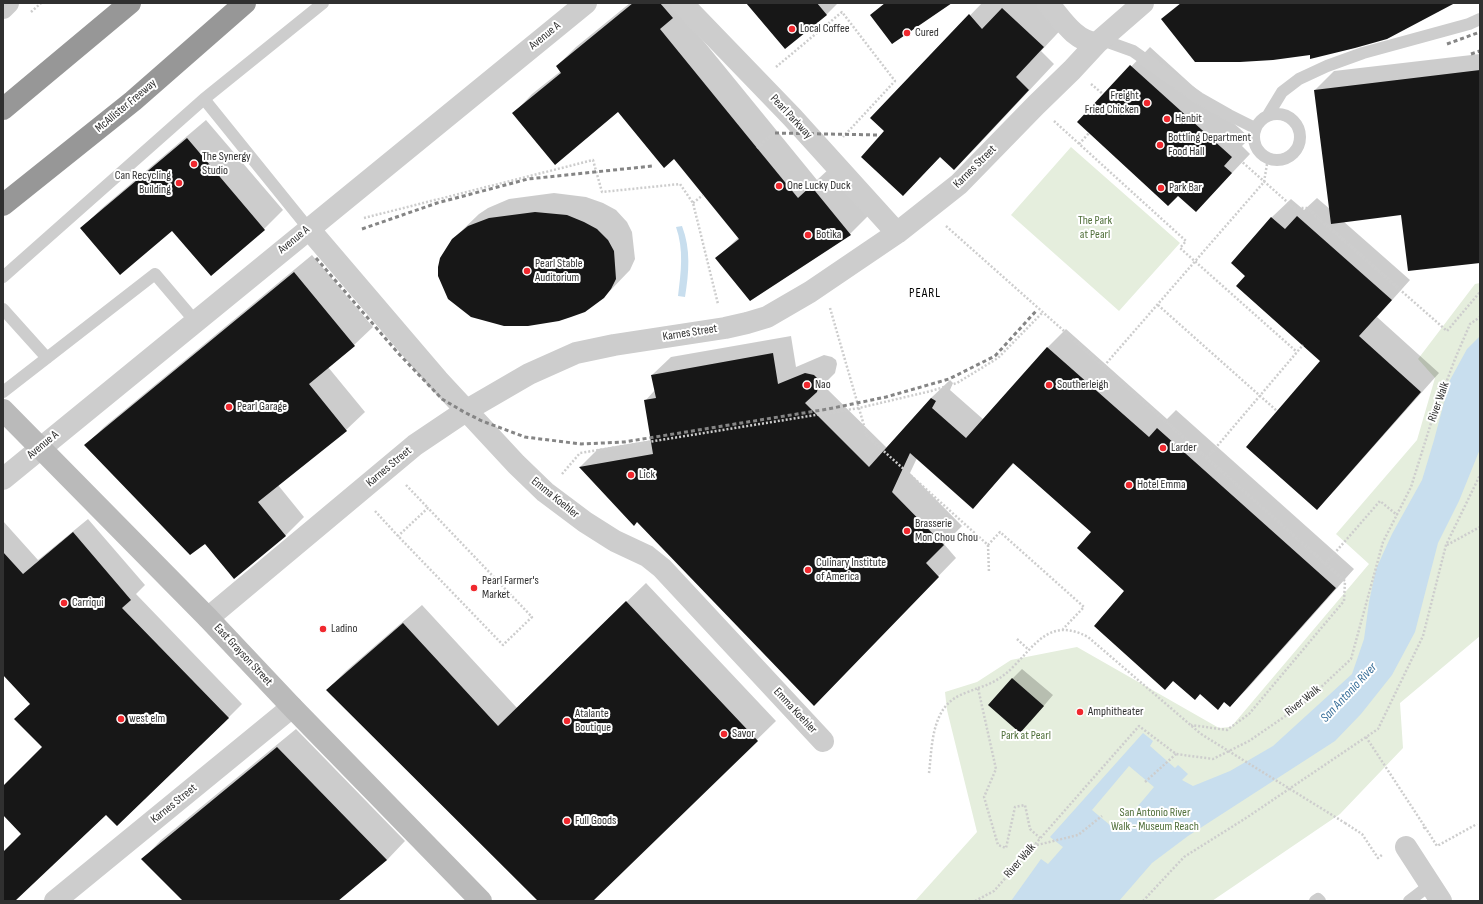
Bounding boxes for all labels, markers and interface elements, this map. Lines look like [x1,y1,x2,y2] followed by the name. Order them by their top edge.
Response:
[526,19,564,53] street label: Avenue A
[800,22,850,36] place label: Local Coffee
[787,24,797,34] marker: Local Coffee
[915,26,939,40] place label: Cured
[902,28,912,38] marker: Cured
[93,76,159,136] street label: McAllister Freeway
[1085,89,1139,117] place label: Freight Fried Chicken
[767,92,815,142] street label: Pearl Parkway
[1142,98,1152,108] marker: Freight Fried Chicken
[1175,112,1202,126] place label: Henbit
[1162,114,1172,124] marker: Henbit
[1168,131,1251,159] place label: Bottling Department Food Hall
[1155,140,1165,150] marker: Bottling Department Food Hall
[950,142,1000,192] street label: Karnes Street
[202,150,251,178] place label: The Synergy Studio
[189,159,199,169] marker: The Synergy Studio
[115,169,171,197] place label: Can Recycling Building
[174,178,184,188] marker: Can Recycling Building
[787,179,850,193] place label: One Lucky Duck
[774,181,784,191] marker: One Lucky Duck
[1169,181,1202,195] place label: Park Bar
[1156,183,1166,193] marker: Park Bar
[1078,214,1112,242] park label: The Park at Pearl
[275,223,313,257] street label: Avenue A
[816,228,841,242] place label: Botika
[803,230,813,240] marker: Botika
[535,257,582,285] place label: Pearl Stable Auditorium
[522,266,532,276] marker: Pearl Stable Auditorium
[909,286,941,302] district label: PEARL
[662,322,718,344] street label: Karnes Street
[815,378,831,392] place label: Nao
[1057,378,1108,392] place label: Southerleigh
[802,380,812,390] marker: Nao
[1044,380,1054,390] marker: Southerleigh
[1425,380,1453,424] street label: River Walk
[237,400,287,414] place label: Pearl Garage
[224,402,234,412] marker: Pearl Garage
[24,428,62,462] street label: Avenue A
[1171,441,1197,455] place label: Larder
[1158,443,1168,453] marker: Larder
[363,444,415,490] street label: Karnes Street
[639,468,655,482] place label: Lick
[626,470,636,480] marker: Lick
[528,474,582,522] street label: Emma Koehler
[1137,478,1186,492] place label: Hotel Emma
[1124,480,1134,490] marker: Hotel Emma
[915,517,978,545] place label: Brasserie Mon Chou Chou
[902,526,912,536] marker: Brasserie Mon Chou Chou
[816,556,886,584] place label: Culinary Institute of America
[803,565,813,575] marker: Culinary Institute of America
[482,574,539,602] place label: Pearl Farmer's Market
[469,583,479,593] marker: Pearl Farmer's Market
[72,596,104,610] place label: Carriqui
[59,598,69,608] marker: Carriqui
[211,621,275,689] street label: East Grayson Street
[331,622,357,636] place label: Ladino
[318,624,328,634] marker: Ladino
[1318,660,1380,726] water label: San Antonio River
[1282,682,1324,720] street label: River Walk
[770,685,820,737] street label: Emma Koehler
[1088,705,1143,719] place label: Amphitheater
[575,707,611,735] place label: Atalante Boutique
[1075,707,1085,717] marker: Amphitheater
[129,712,165,726] place label: west elm
[116,714,126,724] marker: west elm
[562,716,572,726] marker: Atalante Boutique
[732,727,755,741] place label: Savor
[719,729,729,739] marker: Savor
[1001,729,1051,743] park label: Park at Pearl
[148,781,200,827] street label: Karnes Street
[1111,806,1199,834] park label: San Antonio River Walk - Museum Reach
[575,814,616,828] place label: Full Goods
[562,816,572,826] marker: Full Goods
[1001,841,1039,881] street label: River Walk

